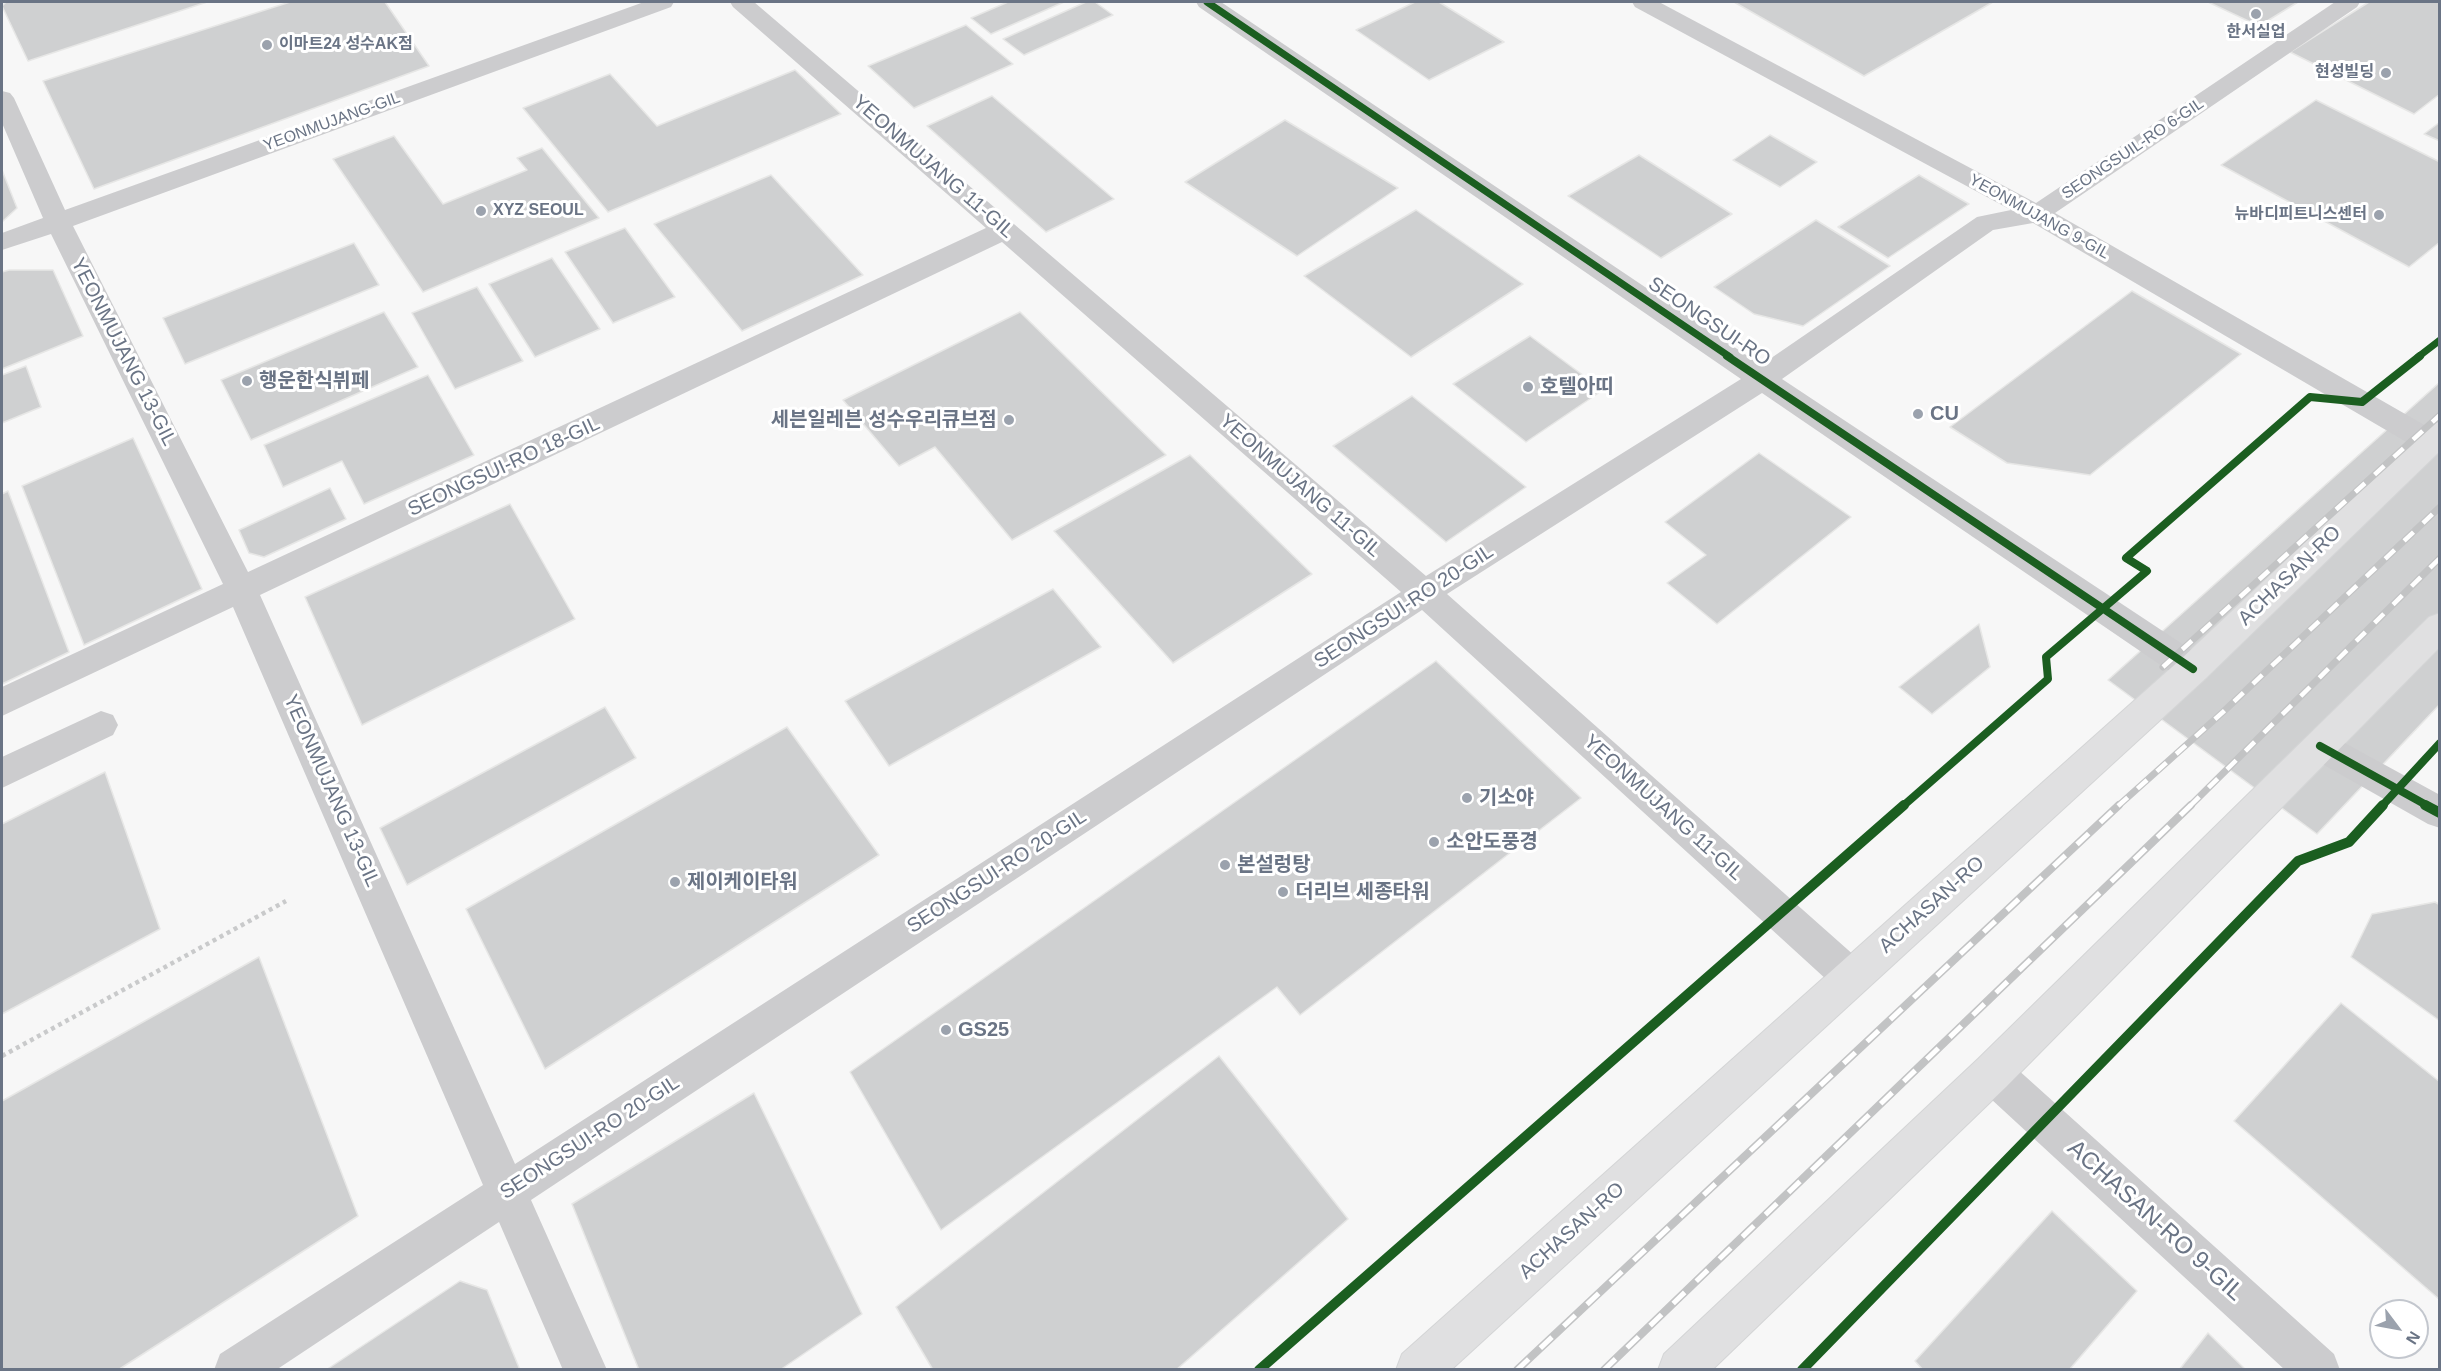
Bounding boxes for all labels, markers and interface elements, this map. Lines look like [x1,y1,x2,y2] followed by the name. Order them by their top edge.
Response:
[2249,7,2263,21] marker: 한서실업
[2227,23,2285,43] place label: 한서실업
[279,35,413,55] place label: 이마트24 성수AK점
[260,38,274,52] marker: 이마트24 성수AK점
[2315,63,2374,83] place label: 현성빌딩
[2379,66,2393,80] marker: 현성빌딩
[261,88,403,156] street label: YEONMUJANG-GIL
[847,90,1019,244] street label: YEONMUJANG 11-GIL
[2058,94,2208,204] street label: SEONGSUIL-RO 6-GIL
[1966,170,2112,264] street label: YEONMUJANG 9-GIL
[493,201,584,221] place label: XYZ SEOUL
[474,204,488,218] marker: XYZ SEOUL
[2235,205,2367,225] place label: 뉴바디피트니스센터
[2372,208,2386,222] marker: 뉴바디피트니스센터
[65,254,181,450] street label: YEONMUJANG 13-GIL
[1643,272,1775,372] street label: SEONGSUI-RO
[259,369,369,393] place label: 행운한식뷔페
[240,374,254,388] marker: 행운한식뷔페
[1540,375,1614,399] place label: 호텔아띠
[1521,380,1535,394] marker: 호텔아띠
[1930,402,1959,426] place label: CU
[1911,407,1925,421] marker: CU
[771,408,997,432] place label: 세븐일레븐 성수우리큐브점
[1214,409,1386,563] street label: YEONMUJANG 11-GIL
[404,412,604,522] street label: SEONGSUI-RO 18-GIL
[1002,413,1016,427] marker: 세븐일레븐 성수우리큐브점
[2234,521,2346,631] street label: ACHASAN-RO
[1310,540,1498,674] street label: SEONGSUI-RO 20-GIL
[278,691,384,891] street label: YEONMUJANG 13-GIL
[1578,730,1748,886] street label: YEONMUJANG 11-GIL
[1479,786,1534,810] place label: 기소야
[1460,791,1474,805] marker: 기소야
[903,805,1091,939] street label: SEONGSUI-RO 20-GIL
[1446,830,1538,854] place label: 소안도풍경
[1427,835,1441,849] marker: 소안도풍경
[1874,851,1990,959] street label: ACHASAN-RO
[1237,853,1311,877] place label: 본설렁탕
[1218,858,1232,872] marker: 본설렁탕
[687,870,797,894] place label: 제이케이타워
[668,875,682,889] marker: 제이케이타워
[1295,880,1429,904] place label: 더리브 세종타워
[1276,885,1290,899] marker: 더리브 세종타워
[958,1018,1009,1042] place label: GS25
[939,1023,953,1037] marker: GS25
[496,1071,684,1205] street label: SEONGSUI-RO 20-GIL
[2061,1134,2249,1308] street label: ACHASAN-RO 9-GIL
[1514,1177,1630,1285] street label: ACHASAN-RO
[2369,1299,2429,1359] north arrow
[2403,1328,2423,1347] text: N

